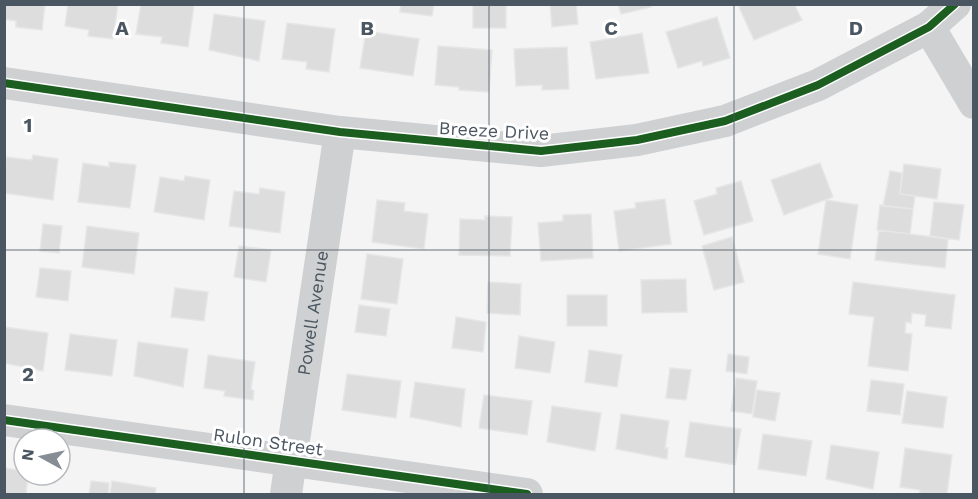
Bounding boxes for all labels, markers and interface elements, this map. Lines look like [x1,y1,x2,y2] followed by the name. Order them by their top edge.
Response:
[115,16,129,40] text: A
[360,16,374,40] text: B
[604,16,618,40] text: C
[849,16,863,40] text: D
[24,113,32,137] text: 1
[438,117,550,144] street label: Breeze Drive
[293,249,332,377] street label: Powell Avenue
[22,362,34,386] text: 2
[212,423,325,460] street label: Rulon Street
[12,427,72,487] north arrow
[17,448,38,462] text: N

